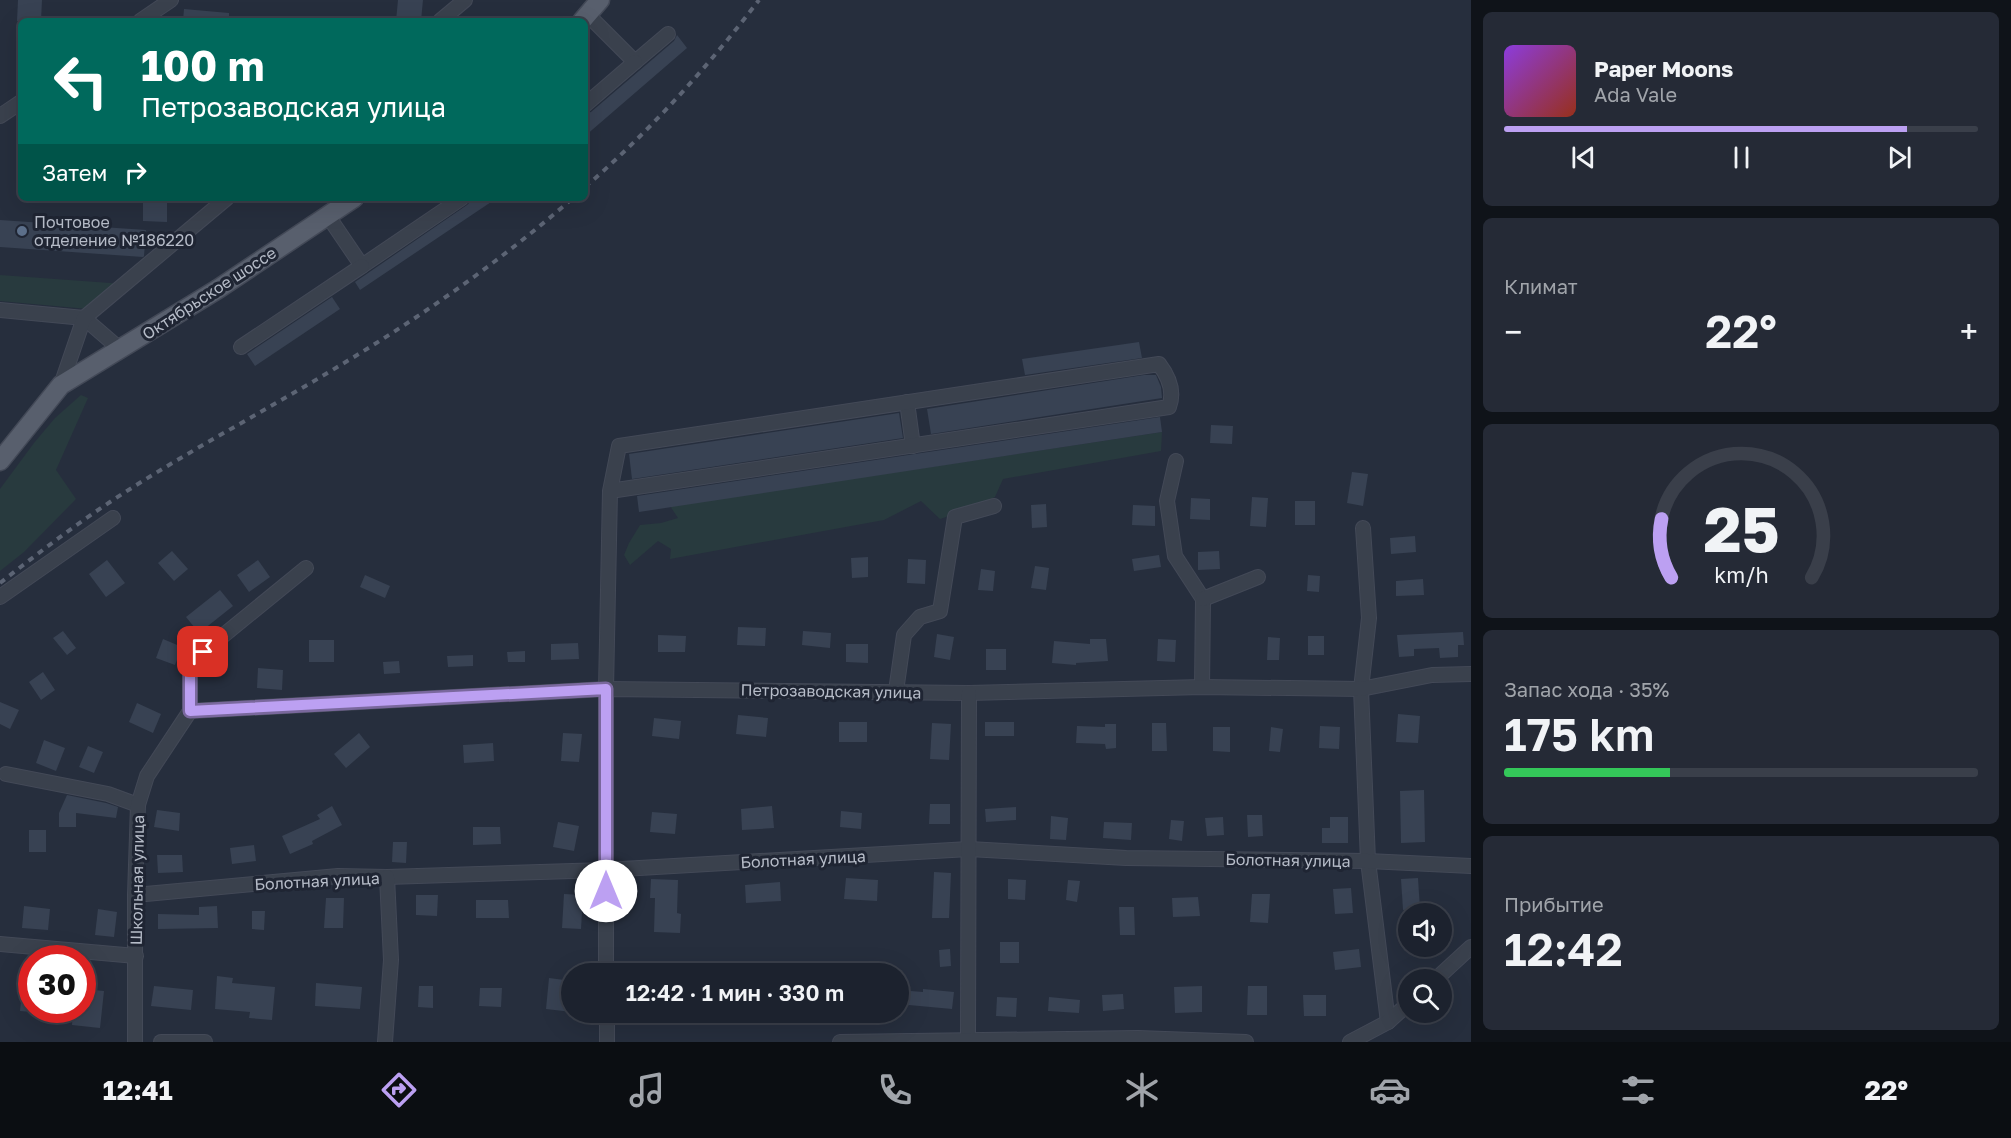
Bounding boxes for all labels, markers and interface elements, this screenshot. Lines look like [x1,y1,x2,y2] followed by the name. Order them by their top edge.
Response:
[141,40,264,90] text: 100 m
[42,42,120,120] icon: left
[1594,55,1733,82] text: Paper Moons
[1594,82,1677,106] text: Ada Vale
[141,91,446,123] text: Петрозаводская улица
[1567,141,1600,174] icon: previous
[1725,141,1758,174] icon: pause
[1883,141,1916,174] icon: next
[119,156,152,189] icon: right
[42,159,107,186] text: Затем
[34,212,194,250] place label: Почтовое отделение №186220
[15,224,29,238] marker: Почтовое отделение №186220
[138,242,280,344] street label: Октябрьское шоссе
[1504,274,1578,298] text: Климат
[1705,304,1777,358] text: 22°
[1504,312,1522,351] text: −
[1960,312,1978,351] text: +
[1703,491,1779,566] text: 25
[1714,562,1768,588] text: km/h
[177,626,228,677] pin
[186,635,219,668] icon: arrive
[1504,677,1669,701] text: Запас хода · 35%
[740,679,922,703] street label: Петрозаводская улица
[1504,707,1654,761] text: 175 km
[126,815,148,945] street label: Школьная улица
[740,846,866,872] street label: Болотная улица
[1225,849,1351,871] street label: Болотная улица
[574,859,638,923] position arrow
[254,868,380,894] street label: Болотная улица
[1504,892,1604,916] text: Прибытие
[1398,903,1452,1023] map controls
[1398,903,1452,957] button: sound
[1504,922,1623,976] text: 12:42
[18,945,96,1023] speed limit sign: 30
[1398,969,1452,1023] button: search
[626,979,844,1006] text: 12:42 · 1 мин · 330 m
[378,1069,420,1111] icon: directions
[626,1069,668,1111] icon: music
[874,1069,916,1111] icon: phone
[1121,1069,1163,1111] icon: climate
[1369,1069,1411,1111] icon: car
[1617,1069,1659,1111] icon: filters
[103,1074,173,1106] text: 12:41
[1865,1074,1908,1106] text: 22°

